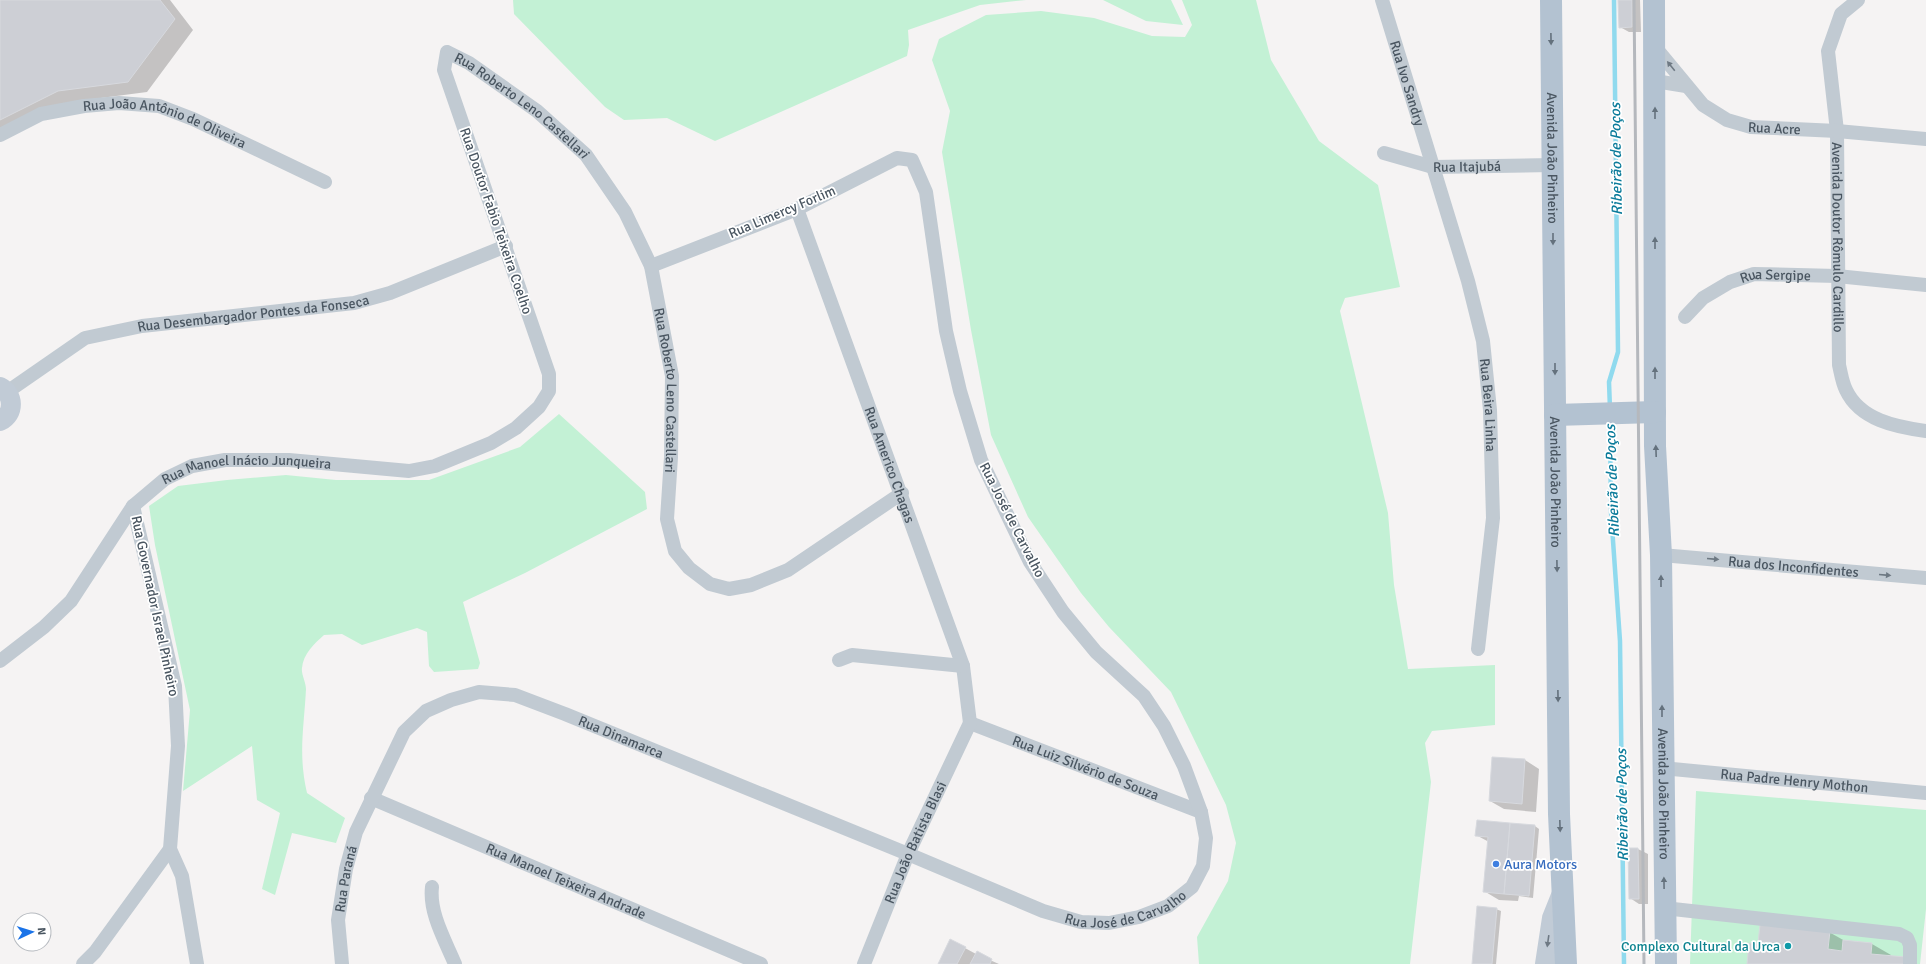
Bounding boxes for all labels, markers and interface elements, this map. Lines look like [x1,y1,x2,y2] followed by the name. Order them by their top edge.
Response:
[1548,33,1554,46] one-way arrow
[1386,38,1429,129] street label: Rua Ivo Sandry
[452,49,594,161] street label: Rua Roberto Leno Castellari
[1666,61,1675,72] one-way arrow
[1543,92,1562,224] street label: Avenida João Pinheiro
[82,94,249,152] street label: Rua João Antônio de Oliveira
[1606,101,1626,215] water label: Ribeirão de Poços
[1652,106,1658,119] one-way arrow
[1748,118,1801,138] street label: Rua Acre
[456,126,536,316] street label: Rua Doutor Fabio Teixeira Coelho
[1829,142,1847,333] street label: Avenida Doutor Rômulo Cardillo
[1433,157,1501,175] street label: Rua Itajubá
[726,182,838,242] street label: Rua Limercy Forlim
[1550,233,1557,245] one-way arrow
[1652,236,1658,249] one-way arrow
[1738,266,1811,287] street label: Rua Sergipe
[136,291,371,335] street label: Rua Desembargador Pontes da Fonseca
[651,306,681,474] street label: Rua Roberto Leno Castellari
[1476,357,1500,452] street label: Rua Beira Linha
[1551,363,1558,375] one-way arrow
[1652,366,1658,379] one-way arrow
[861,404,919,525] street label: Rua Americo Chagas
[1547,416,1565,548] street label: Avenida João Pinheiro
[1601,423,1623,538] water label: Ribeirão de Poços
[1652,445,1659,457] one-way arrow
[159,451,332,488] street label: Rua Manoel Inácio Junqueira
[976,460,1048,580] street label: Rua José de Carvalho
[128,514,182,698] street label: Rua Governador Israel Pinheiro
[1727,552,1860,581] street label: Rua dos Inconfidentes
[1707,556,1719,563] one-way arrow
[1554,560,1560,573] one-way arrow
[1879,571,1891,578] one-way arrow
[1658,574,1664,587] one-way arrow
[1555,690,1561,703] one-way arrow
[1658,705,1665,717] one-way arrow
[576,712,666,762] street label: Rua Dinamarca
[1655,728,1673,860] street label: Avenida João Pinheiro
[1010,732,1161,804] street label: Rua Luiz Silvério de Souza
[1612,747,1632,861] water label: Ribeirão de Poços
[1720,765,1869,796] street label: Rua Padre Henry Mothon
[881,778,950,906] street label: Rua João Batista Blasi
[1556,820,1563,832] one-way arrow
[483,839,649,923] street label: Rua Manoel Teixeira Andrade
[331,844,360,913] street label: Rua Paraná
[1504,856,1577,873] place label: Aura Motors
[1491,859,1501,869] marker: Aura Motors
[1661,876,1667,889] one-way arrow
[1063,886,1190,932] street label: Rua José de Carvalho
[12,912,52,952] north arrow
[35,927,48,936] text: N
[1545,935,1551,947] one-way arrow
[1621,938,1780,955] place label: Complexo Cultural da Urca
[1783,941,1793,951] marker: Complexo Cultural da Urca

